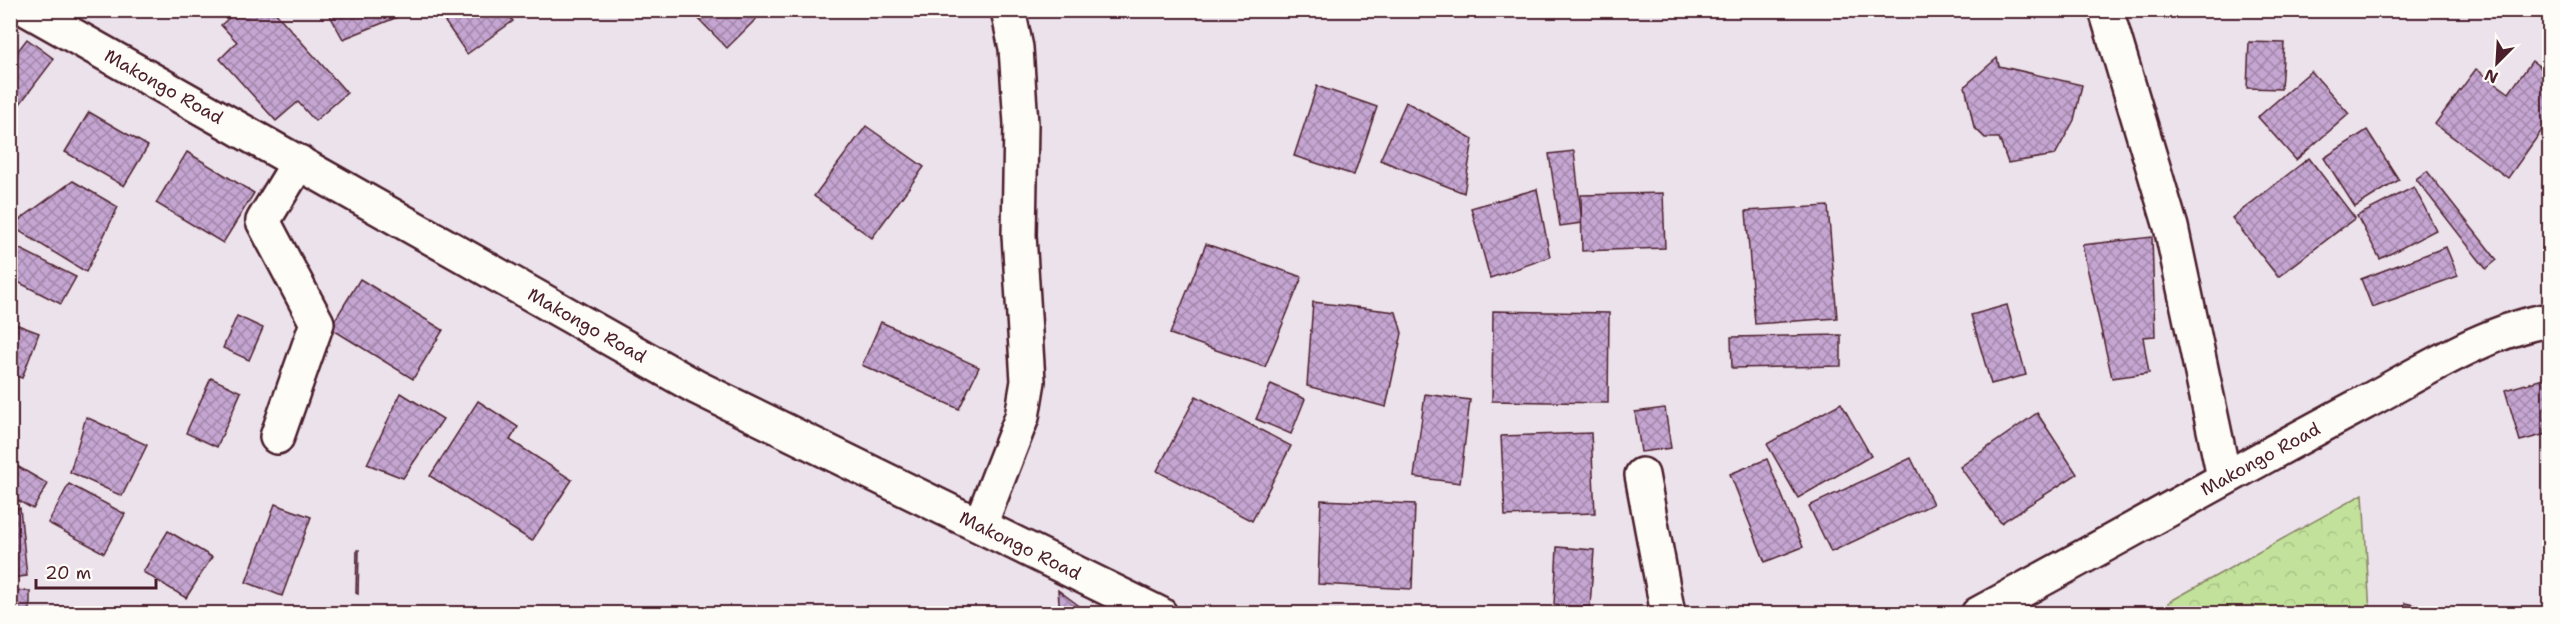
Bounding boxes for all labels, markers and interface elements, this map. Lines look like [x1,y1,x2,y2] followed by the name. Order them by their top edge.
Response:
[2467,33,2527,93] north arrow
[100,44,228,130] street label: Makongo Road
[2481,64,2501,88] text: N
[523,282,651,369] street label: Makongo Road
[2196,417,2324,502] street label: Makongo Road
[955,506,1085,586] street label: Makongo Road
[36,552,156,590] scale bar
[45,561,91,585] text: 20 m

